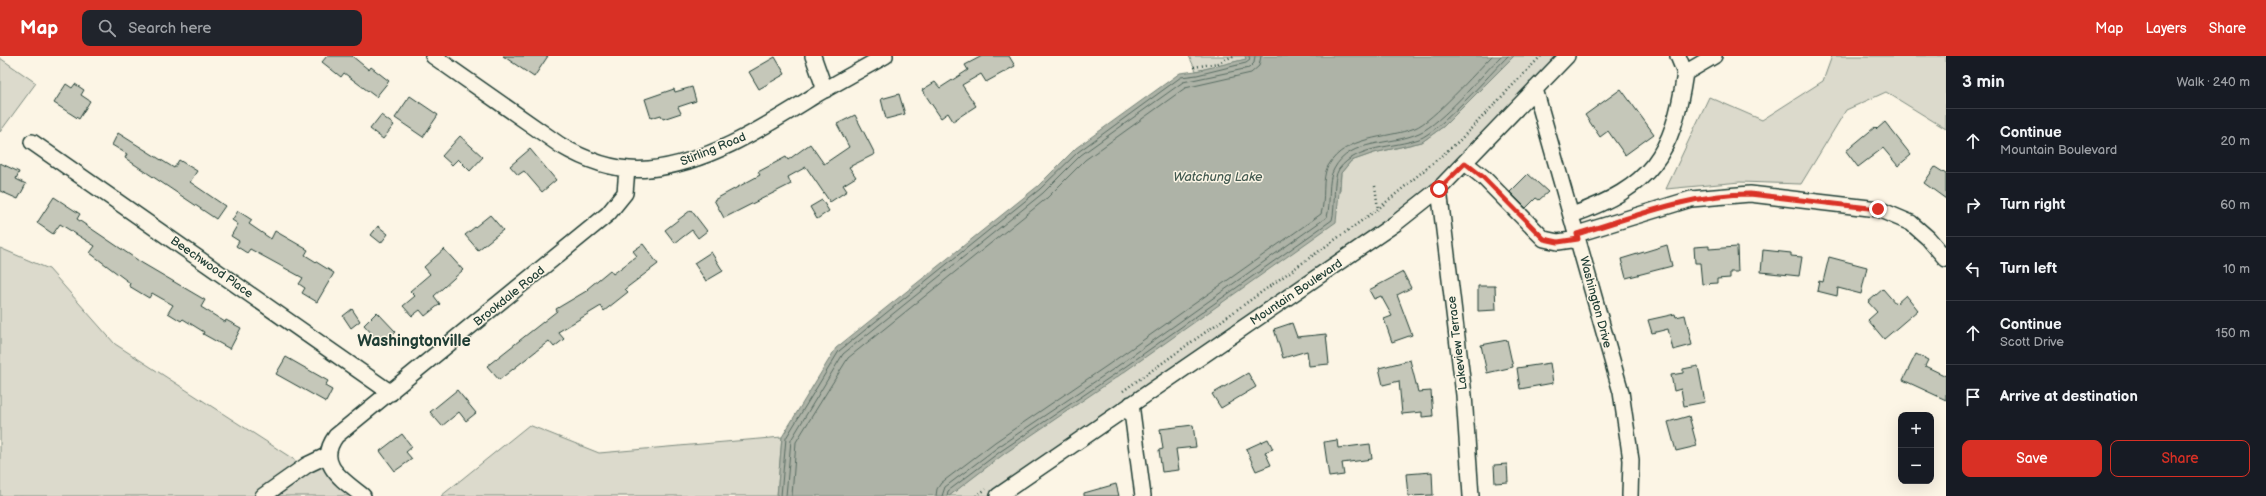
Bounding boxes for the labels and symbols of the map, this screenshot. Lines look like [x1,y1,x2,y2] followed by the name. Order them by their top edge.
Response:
[678,129,748,169] street label: Stirling Road
[1173,169,1263,185] water label: Watchung Lake
[1430,180,1448,198] route start
[1869,200,1887,218] route end
[167,233,256,302] street label: Beechwood Place
[1576,255,1615,350] street label: Washington Drive
[1247,256,1345,329] street label: Mountain Boulevard
[471,263,548,330] street label: Brookdale Road
[1444,295,1471,391] street label: Lakeview Terrace
[357,332,471,351] district label: Washingtonville

